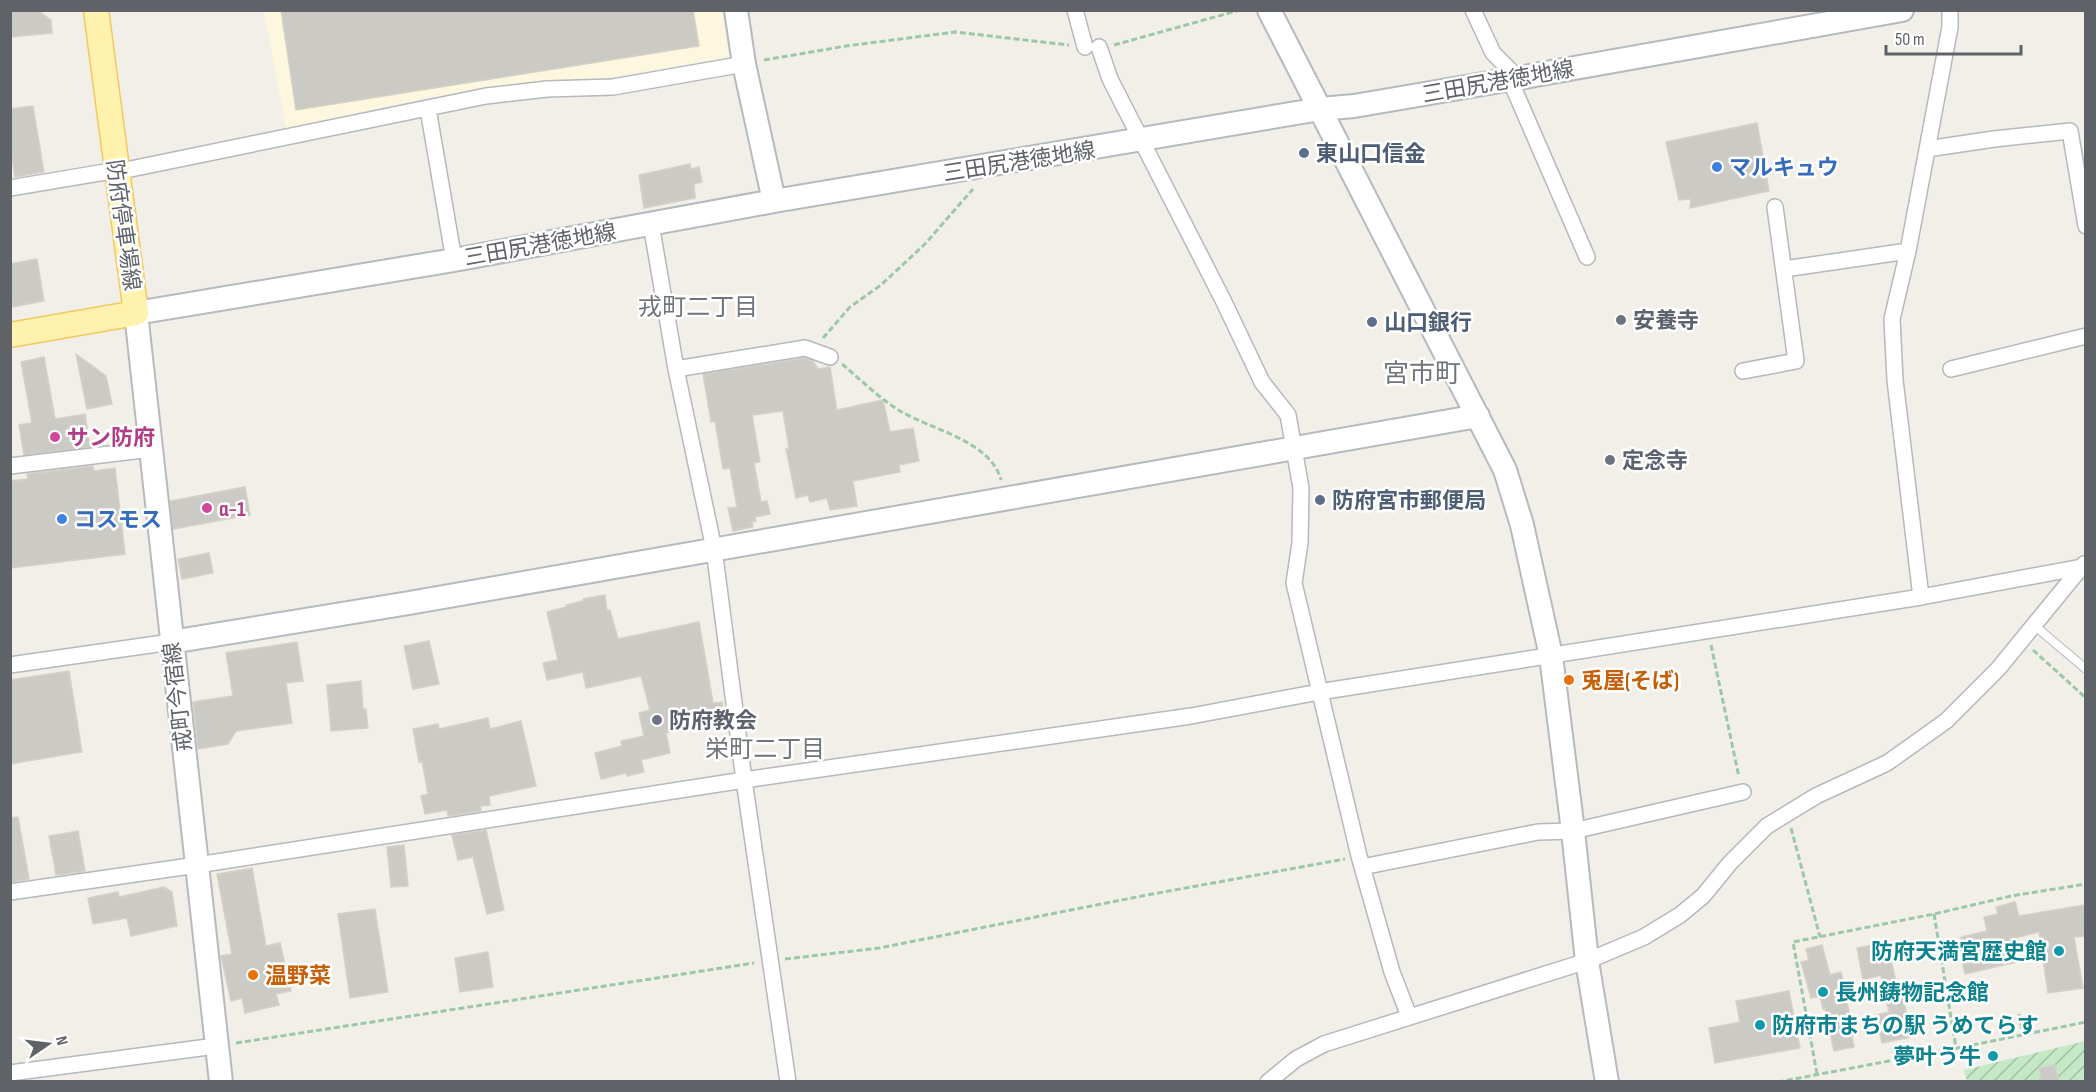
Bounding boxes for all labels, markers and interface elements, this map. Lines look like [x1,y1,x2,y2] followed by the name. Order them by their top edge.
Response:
[1886,18,2021,56] scale bar
[1895,29,1925,50] text: 50 m
[1420,56,1576,109] street label: 三田尻港徳地線
[941,137,1097,188] street label: 三田尻港徳地線
[1316,141,1426,168] place label: 東山口信金
[1297,146,1311,160] marker: 東山口信金
[1729,155,1839,182] place label: マルキュウ
[100,158,145,292] street label: 防府停車場線
[1710,160,1724,174] marker: マルキュウ
[462,219,618,272] street label: 三田尻港徳地線
[638,293,758,322] district label: 戎町二丁目
[1633,308,1699,335] place label: 安養寺
[1384,310,1472,337] place label: 山口銀行
[1614,313,1628,327] marker: 安養寺
[1365,315,1379,329] marker: 山口銀行
[1383,359,1461,390] district label: 宮市町
[67,425,155,452] place label: サン防府
[48,430,62,444] marker: サン防府
[1622,448,1688,475] place label: 定念寺
[1603,453,1617,467] marker: 定念寺
[1332,488,1486,515] place label: 防府宮市郵便局
[1313,493,1327,507] marker: 防府宮市郵便局
[219,496,246,523] place label: α-1
[200,501,214,515] marker: α-1
[74,507,162,534] place label: コスモス
[55,512,69,526] marker: コスモス
[158,641,199,753] street label: 戒町今宿線
[1581,668,1679,695] place label: 兎屋(そば)
[1562,673,1576,687] marker: 兎屋(そば)
[669,708,757,735] place label: 防府教会
[650,713,664,727] marker: 防府教会
[705,735,825,764] district label: 栄町二丁目
[1871,939,2047,966] place label: 防府天満宮歴史館
[2052,944,2066,958] marker: 防府天満宮歴史館
[265,963,331,990] place label: 温野菜
[246,968,260,982] marker: 温野菜
[1835,980,1989,1007] place label: 長州鋳物記念館
[1816,985,1830,999] marker: 長州鋳物記念館
[1772,1013,2039,1040] place label: 防府市まちの駅 うめてらす
[18,1014,78,1074] north arrow
[1753,1018,1767,1032] marker: 防府市まちの駅 うめてらす
[51,1034,71,1047] text: N
[1893,1044,1981,1071] place label: 夢叶う牛
[1986,1049,2000,1063] marker: 夢叶う牛

